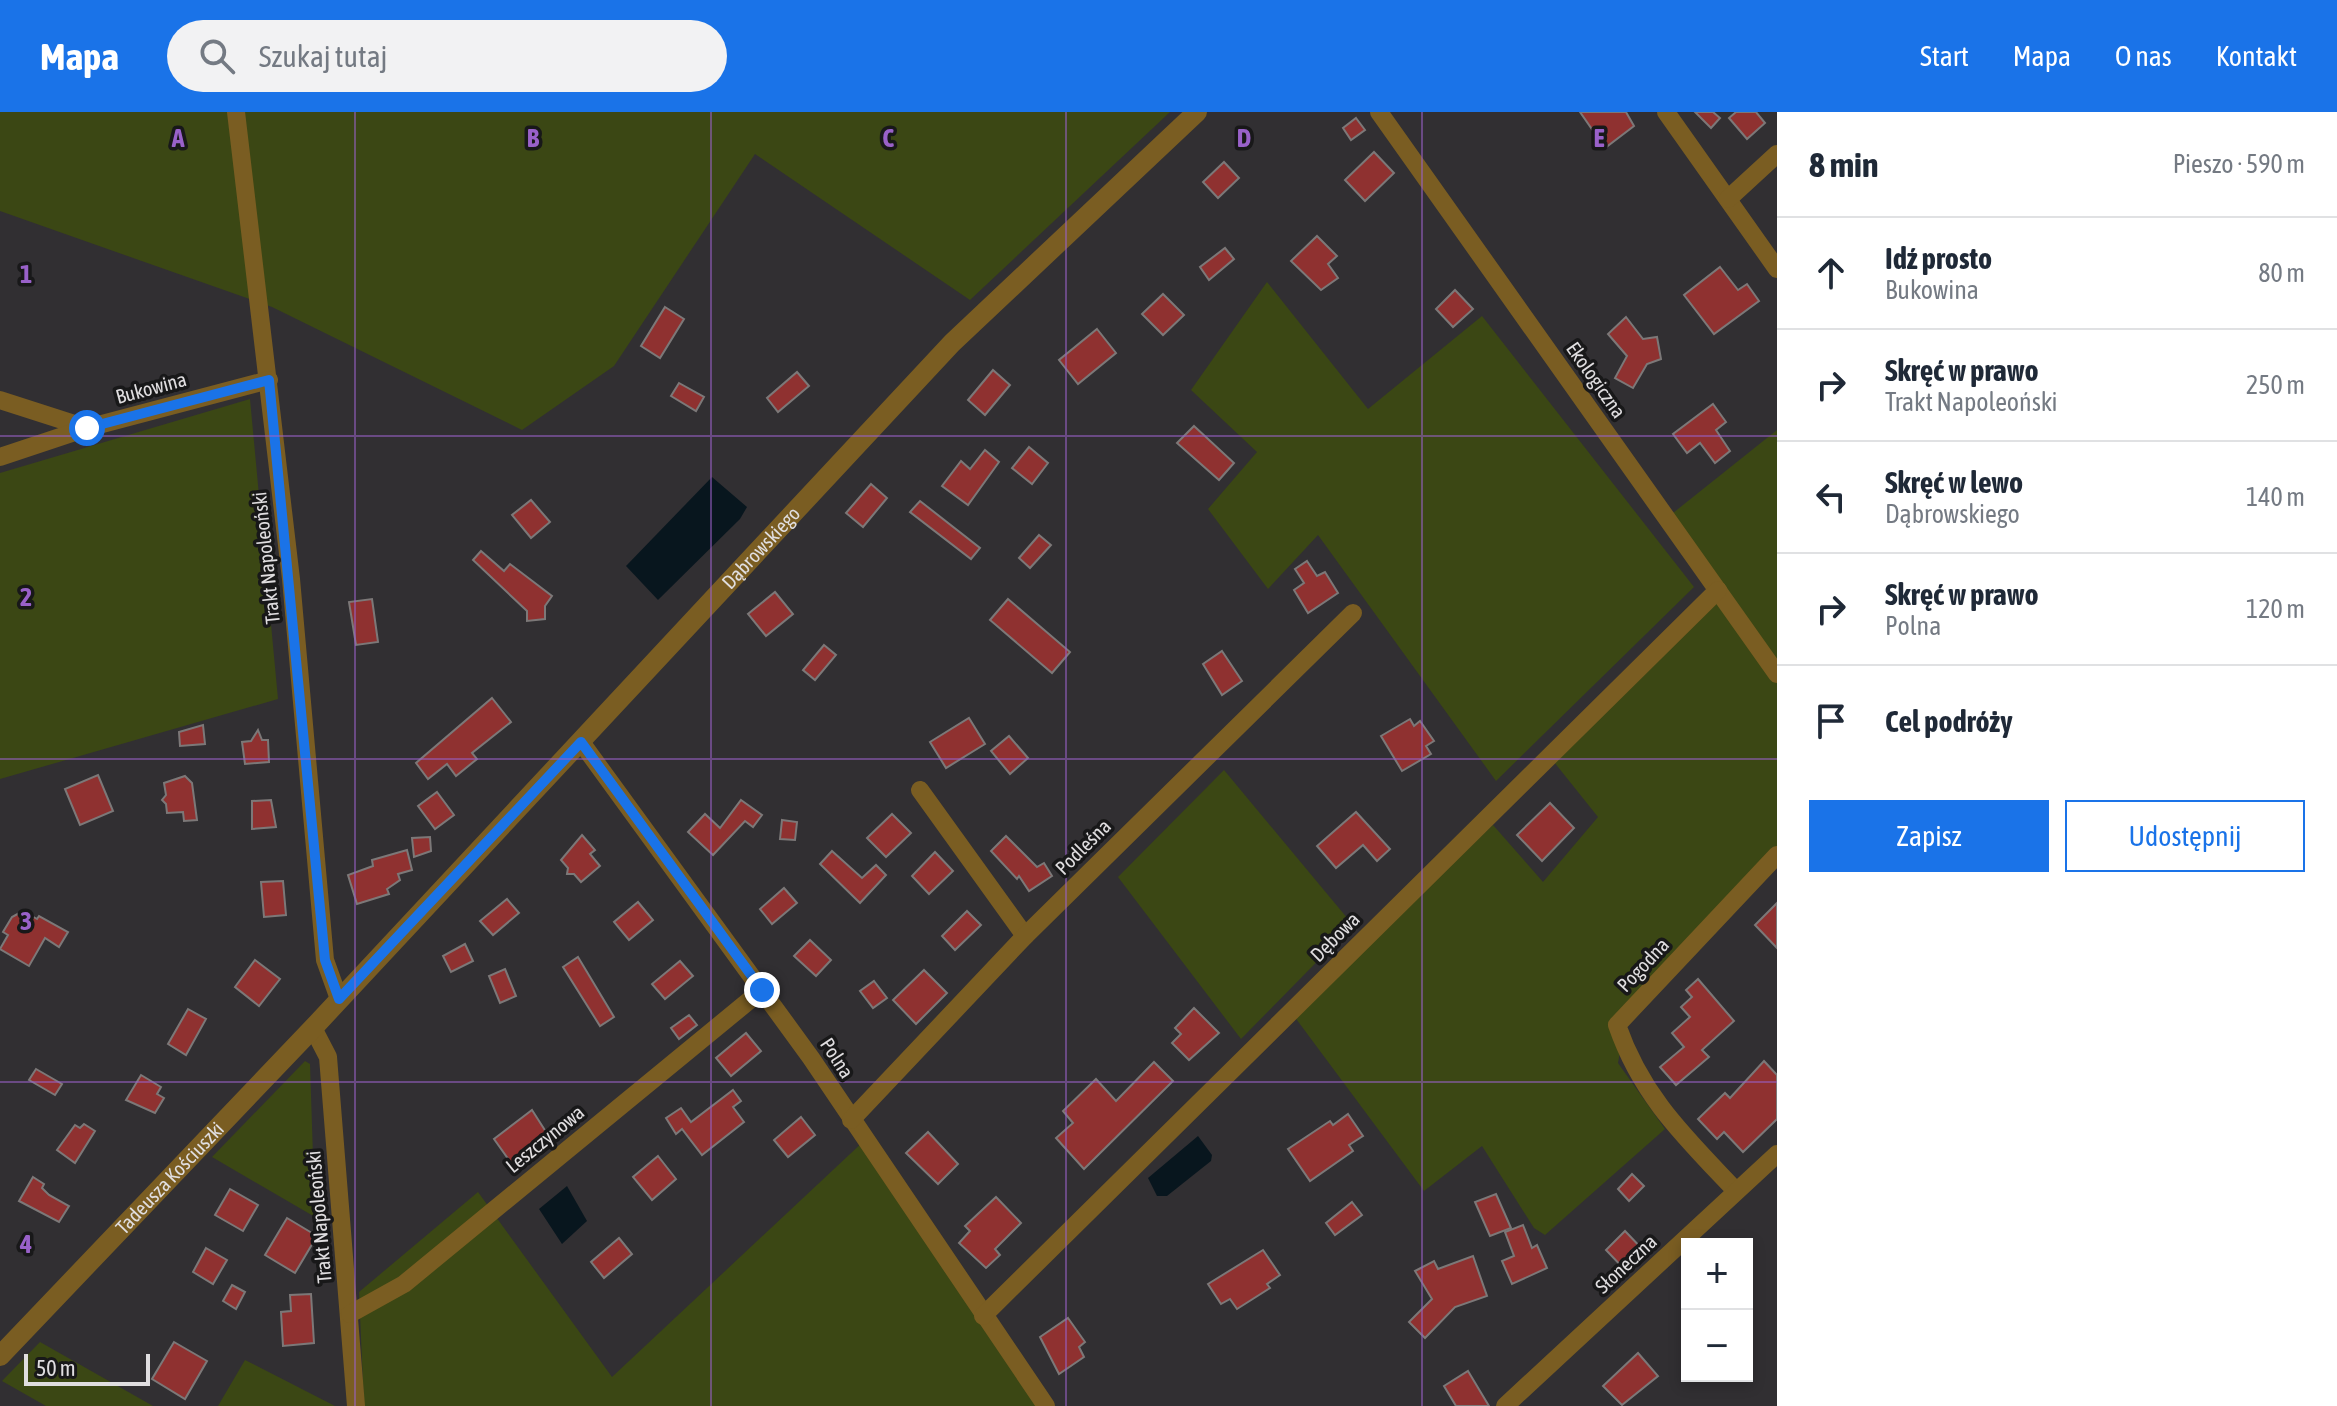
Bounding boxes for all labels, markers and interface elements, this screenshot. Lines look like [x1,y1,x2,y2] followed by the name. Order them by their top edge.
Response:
[167,20,727,92] search box
[195,34,239,78] icon: search
[40,35,119,78] text: Mapa
[259,39,387,73] text: Szukaj tutaj
[1920,40,1969,72] text: Start
[2013,40,2071,72] text: Mapa
[2115,40,2172,72] text: O nas
[2216,40,2297,72] text: Kontakt
[171,123,185,153] text: A
[527,123,540,153] text: B
[882,123,894,153] text: C
[1237,123,1251,153] text: D
[1593,123,1605,153] text: E
[1809,145,1878,184] text: 8 min
[2173,149,2305,179] text: Pieszo · 590 m
[1885,241,1992,275] text: Idź prosto
[1809,251,1853,295] icon: ahead
[2258,258,2305,288] text: 80 m
[20,259,32,289] text: 1
[1885,275,1979,305] text: Bukowina
[1562,337,1631,422] street label: Ekologiczna
[1885,353,2038,387] text: Skręć w prawo
[1809,363,1853,407] icon: right
[113,367,189,408] street label: Bukowina
[2246,370,2305,400] text: 250 m
[1885,387,2058,417] text: Trakt Napoleoński
[69,410,105,446] route start
[1885,465,2023,499] text: Skręć w lewo
[1809,475,1853,519] icon: left
[2246,482,2305,512] text: 140 m
[247,491,284,625] street label: Trakt Napoleoński
[1885,499,2020,529] text: Dąbrowskiego
[717,502,804,593] street label: Dąbrowskiego
[1885,577,2038,611] text: Skręć w prawo
[20,582,32,612] text: 2
[1809,587,1853,631] icon: right
[2246,594,2305,624] text: 120 m
[1885,611,1941,641] text: Polna
[1809,699,1853,743] icon: arrive
[1885,704,2013,738] text: Cel podróży
[1809,800,2049,872] button: Zapisz
[2065,800,2305,872] button: Udostępnij
[1050,814,1115,879] street label: Podleśna
[20,906,32,936] text: 3
[1305,907,1364,966] street label: Dębowa
[1612,933,1673,996] street label: Pogodna
[744,972,780,1008] route end
[816,1033,859,1082] street label: Polna
[501,1100,588,1177] street label: Leszczynowa
[111,1117,228,1238] street label: Tadeusza Kościuszki
[301,1150,336,1284] street label: Trakt Napoleoński
[19,1229,32,1259] text: 4
[1590,1230,1661,1298] street label: Słoneczna
[1681,1238,1753,1382] map controls
[1681,1238,1753,1310] button: +
[1681,1310,1753,1382] button: −
[24,1350,150,1386] scale bar
[36,1355,76,1381] text: 50 m

